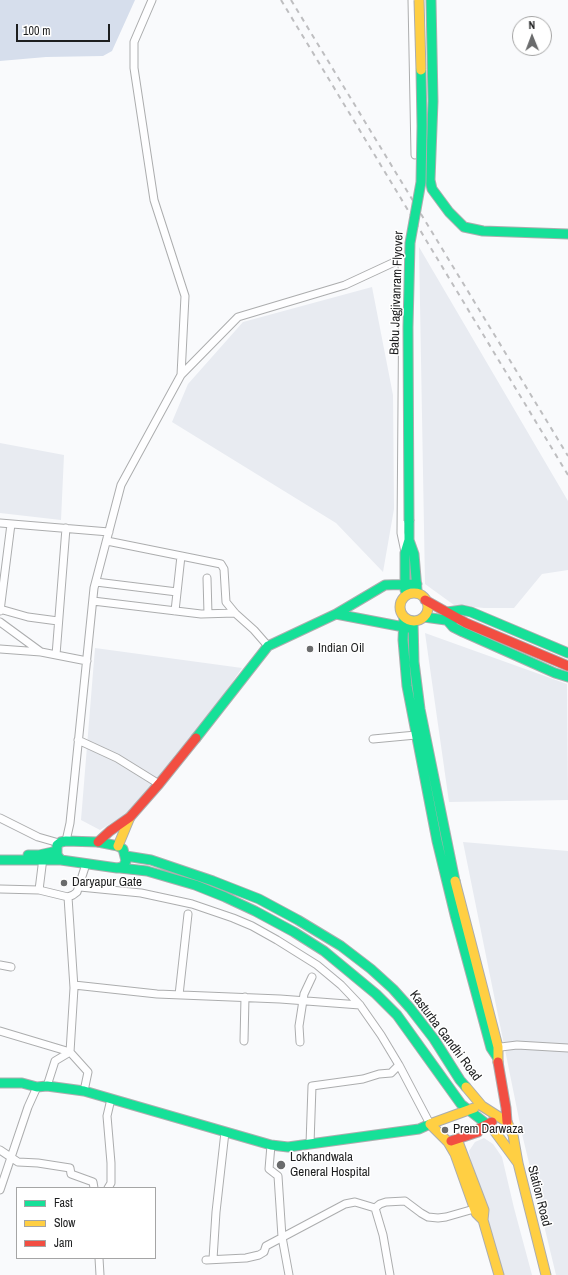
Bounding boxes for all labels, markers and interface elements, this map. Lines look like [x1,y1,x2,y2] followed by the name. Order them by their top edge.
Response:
[18,16,112,42] scale bar
[512,16,552,56] north arrow
[528,18,535,32] text: N
[23,23,50,39] text: 100 m
[387,231,407,355] street label: Babu Jagjivanram Flyover
[318,641,364,657] place label: Indian Oil
[305,644,315,654] marker: Indian Oil
[72,875,142,891] place label: Daryapur Gate
[59,878,69,888] marker: Daryapur Gate
[406,988,484,1084] street label: Kasturba Gandhi Road
[453,1122,523,1138] place label: Prem Darwaza
[440,1125,450,1135] marker: Prem Darwaza
[290,1150,370,1181] place label: Lokhandwala General Hospital
[275,1159,287,1171] marker: Lokhandwala General Hospital
[524,1164,554,1228] street label: Station Road
[16,1187,156,1259] legend
[54,1195,73,1211] text: Fast
[54,1215,75,1231] text: Slow
[54,1235,73,1251] text: Jam

